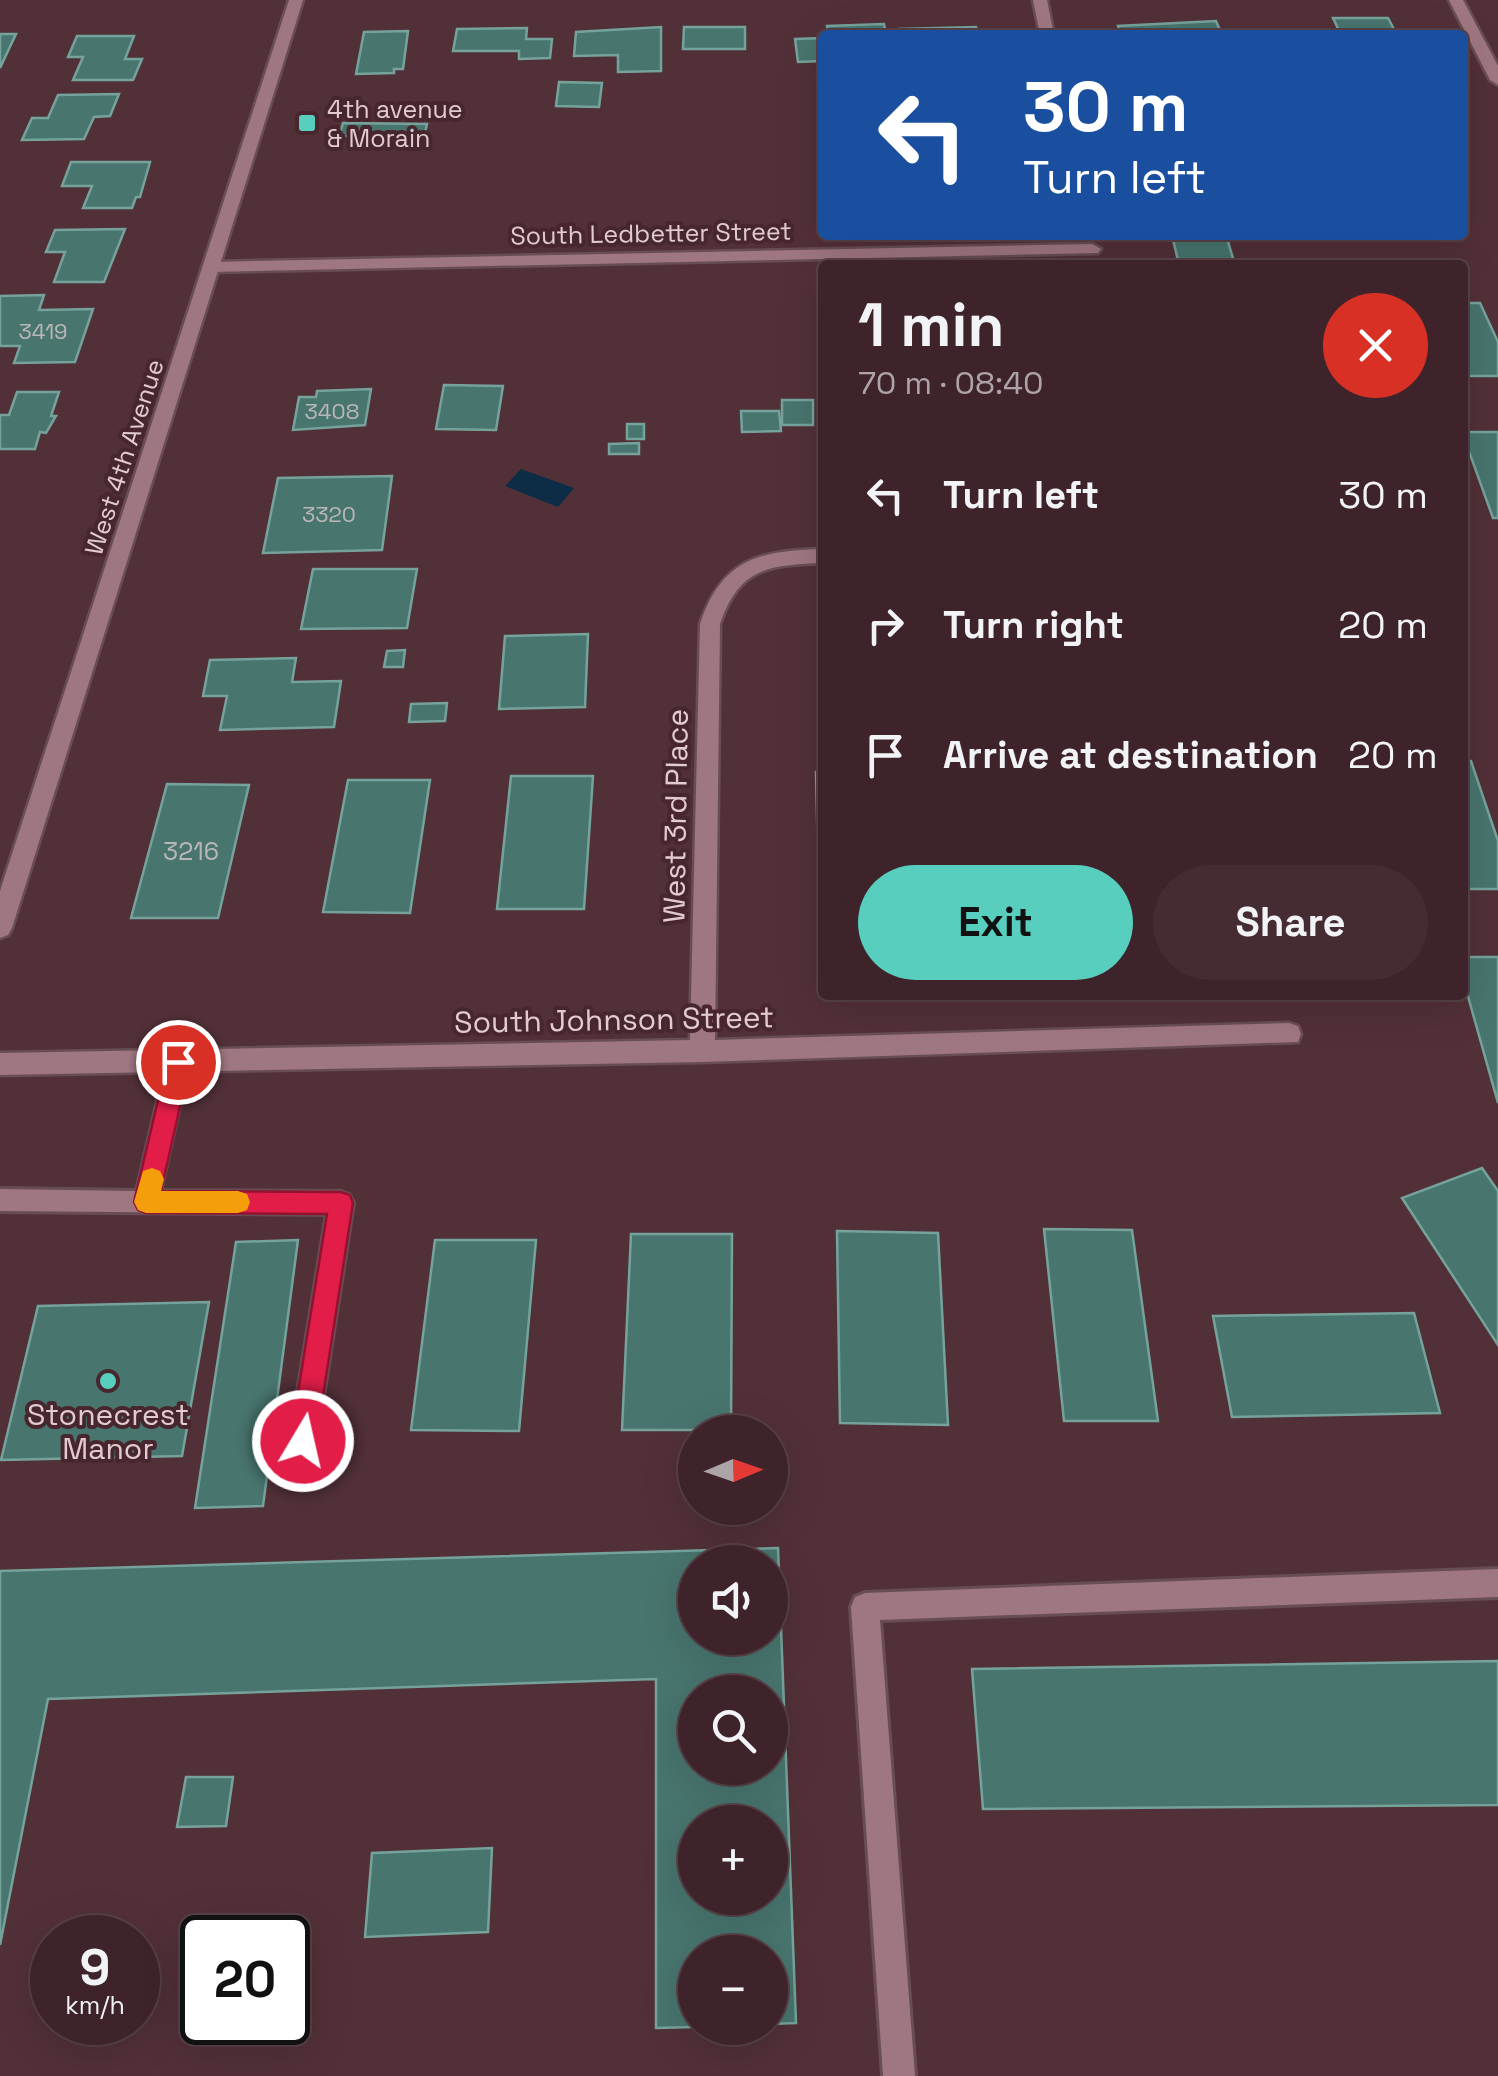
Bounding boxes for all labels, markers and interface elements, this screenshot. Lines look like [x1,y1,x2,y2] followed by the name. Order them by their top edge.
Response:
[1023,62,1188,151] text: 30 m
[858,70,988,200] icon: left
[327,93,463,154] place label: 4th avenue & Morain
[296,112,318,134] marker: 4th avenue & Morain
[1023,149,1206,206] text: Turn left
[510,215,792,251] street label: South Ledbetter Street
[858,287,1005,364] text: 1 min
[1323,293,1428,398] button: close
[18,317,68,345] house number: 3419
[77,355,171,559] street label: West 4th Avenue
[858,363,1044,403] text: 70 m · 08:40
[305,397,359,425] house number: 3408
[858,468,913,523] icon: left
[943,471,1099,519] text: Turn left
[1338,471,1428,519] text: 30 m
[302,500,356,528] house number: 3320
[858,598,913,653] icon: right
[943,601,1124,649] text: Turn right
[1338,601,1428,649] text: 20 m
[654,708,697,924] street label: West 3rd Place
[858,728,913,783] icon: arrive
[943,731,1318,779] text: Arrive at destination
[1348,731,1438,779] text: 20 m
[163,835,219,867] house number: 3216
[858,865,1133,980] button: Exit
[1153,865,1428,980] button: Share
[454,997,774,1042] street label: South Johnson Street
[136,1020,221,1105] pin
[151,1035,206,1090] icon: arrive
[97,1370,119,1392] marker: Stonecrest Manor
[251,1389,355,1493] position arrow
[27,1395,189,1468] place label: Stonecrest Manor
[678,1415,788,1525] north arrow
[678,1415,788,2045] map controls
[678,1545,788,1655] button: sound
[678,1675,788,1785] button: search
[678,1805,788,1915] button: +
[180,1915,310,2045] speed limit sign: 20
[678,1935,788,2045] button: −
[80,1936,110,2000] text: 9
[65,1989,125,2021] text: km/h

